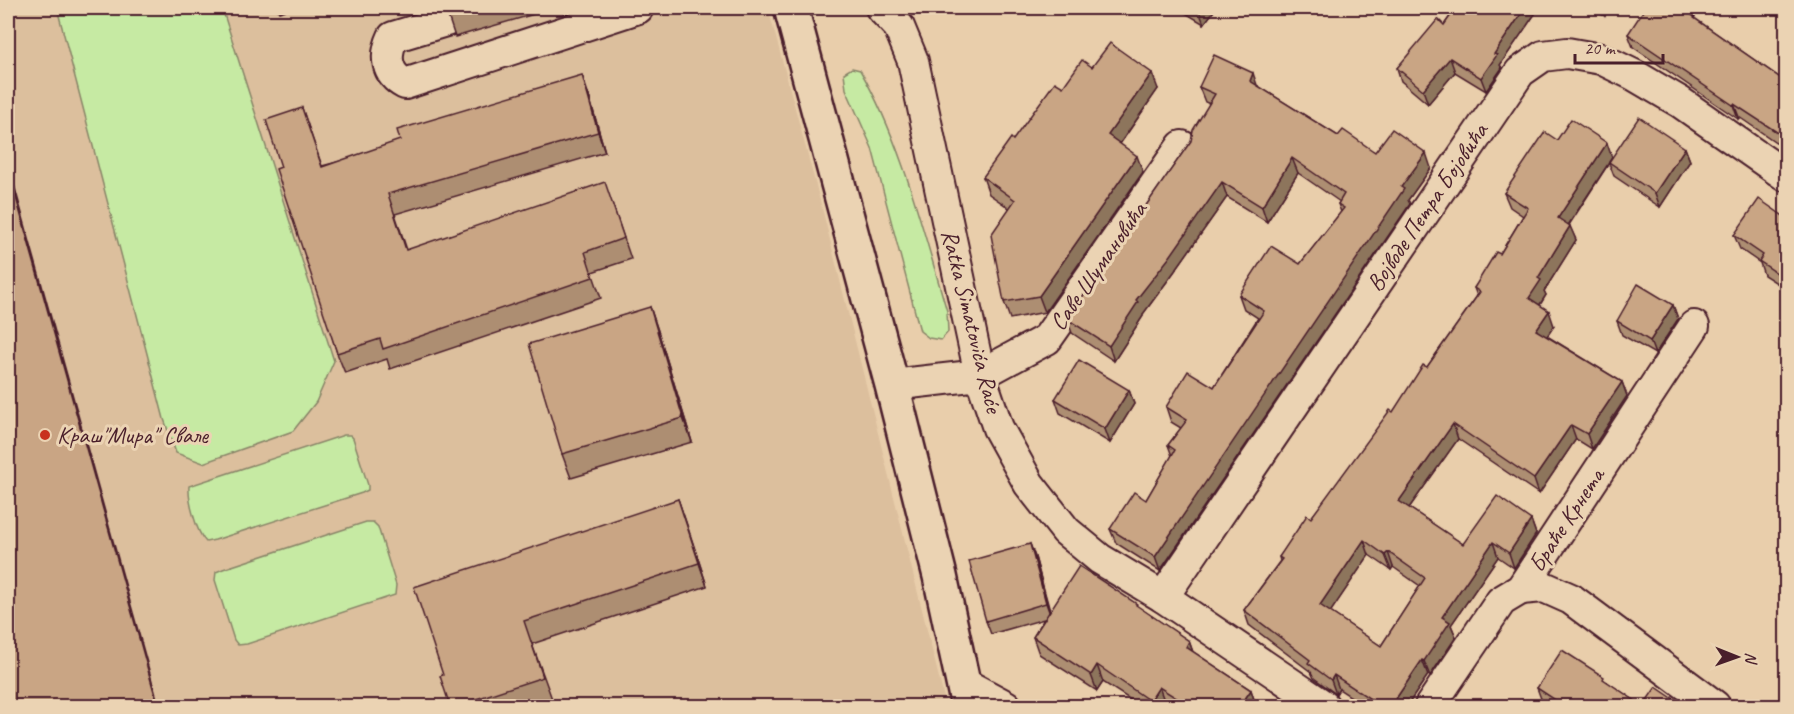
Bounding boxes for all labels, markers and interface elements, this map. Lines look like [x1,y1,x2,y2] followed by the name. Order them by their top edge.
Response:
[1575,27,1664,65] scale bar
[1584,37,1617,59] text: 20 m
[1360,116,1495,297] street label: Војводе Петра Бојовића
[1043,195,1154,336] street label: Саве Шумановића
[935,226,1010,418] street label: Ratka Simatovića Raće
[57,420,210,450] place label: Краш"Мира" Свале
[38,428,52,442] marker: Краш"Мира" Свале
[1521,461,1612,578] street label: Браће Крнета
[1707,627,1767,687] north arrow
[1741,652,1761,665] text: N

